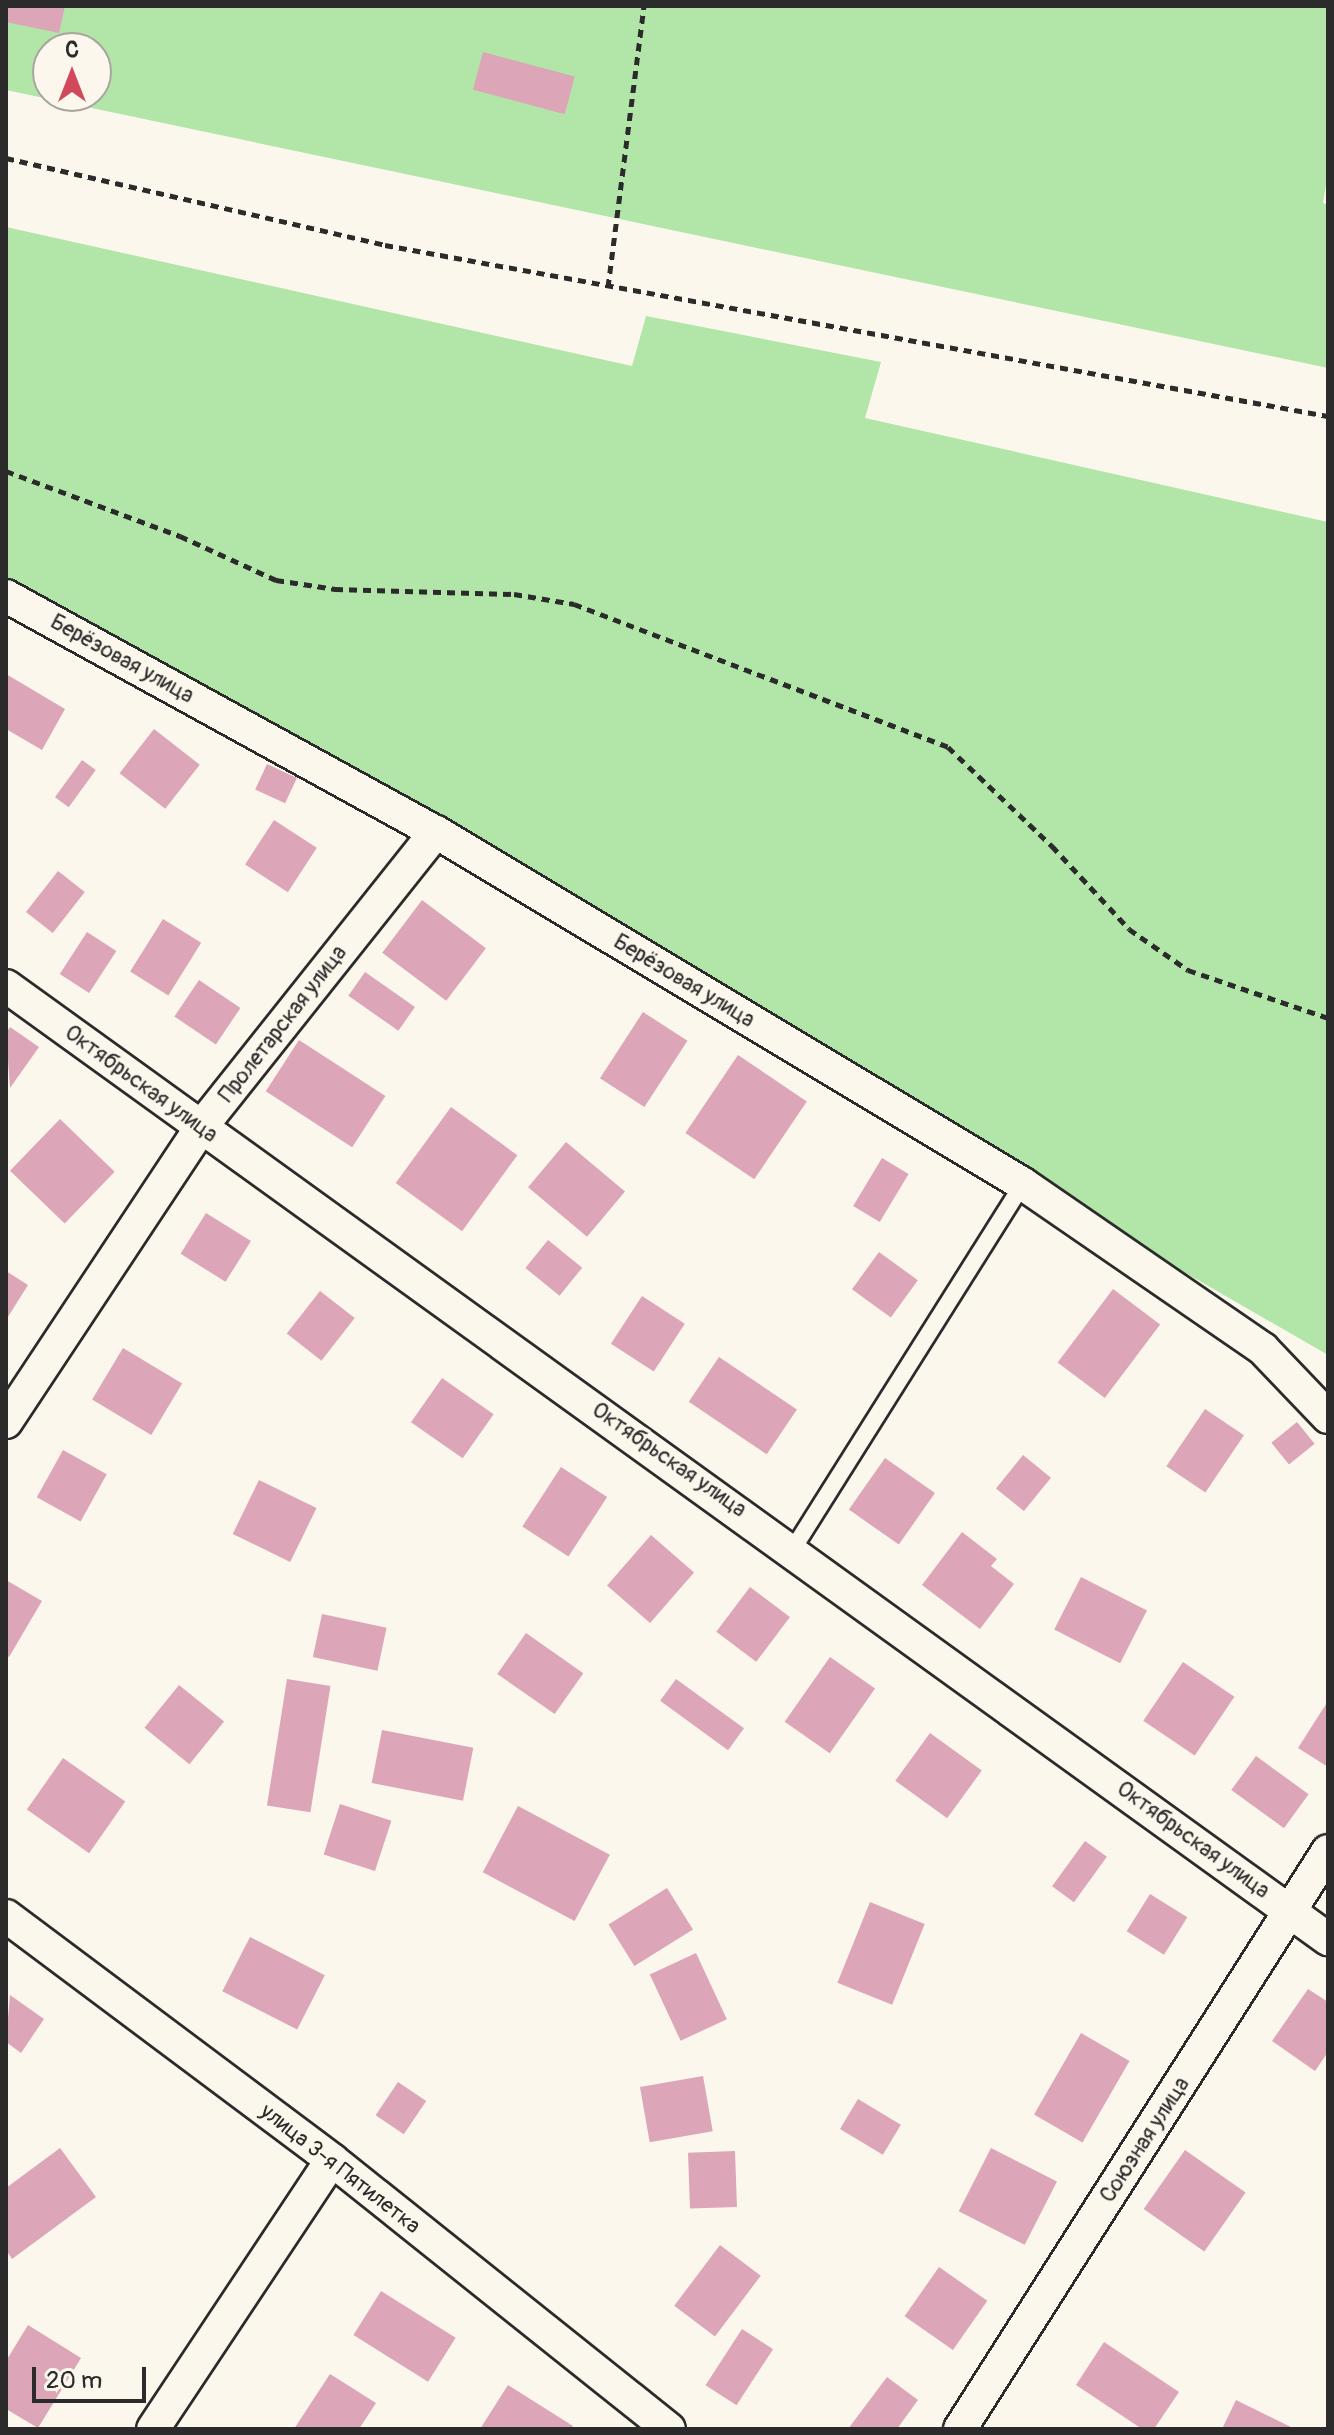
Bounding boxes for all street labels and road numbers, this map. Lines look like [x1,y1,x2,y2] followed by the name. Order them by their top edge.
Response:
[46,609,198,709] street label: Берёзовая улица
[609,929,759,1033] street label: Берёзовая улица
[213,940,353,1108] street label: Пролетарская улица
[59,1020,223,1148] street label: Октябрьская улица
[587,1397,751,1523] street label: Октябрьская улица
[1111,1776,1275,1904] street label: Октябрьская улица
[1095,2072,1195,2208] street label: Союзная улица
[255,2098,425,2240] street label: улица 3-я Пятилетка

